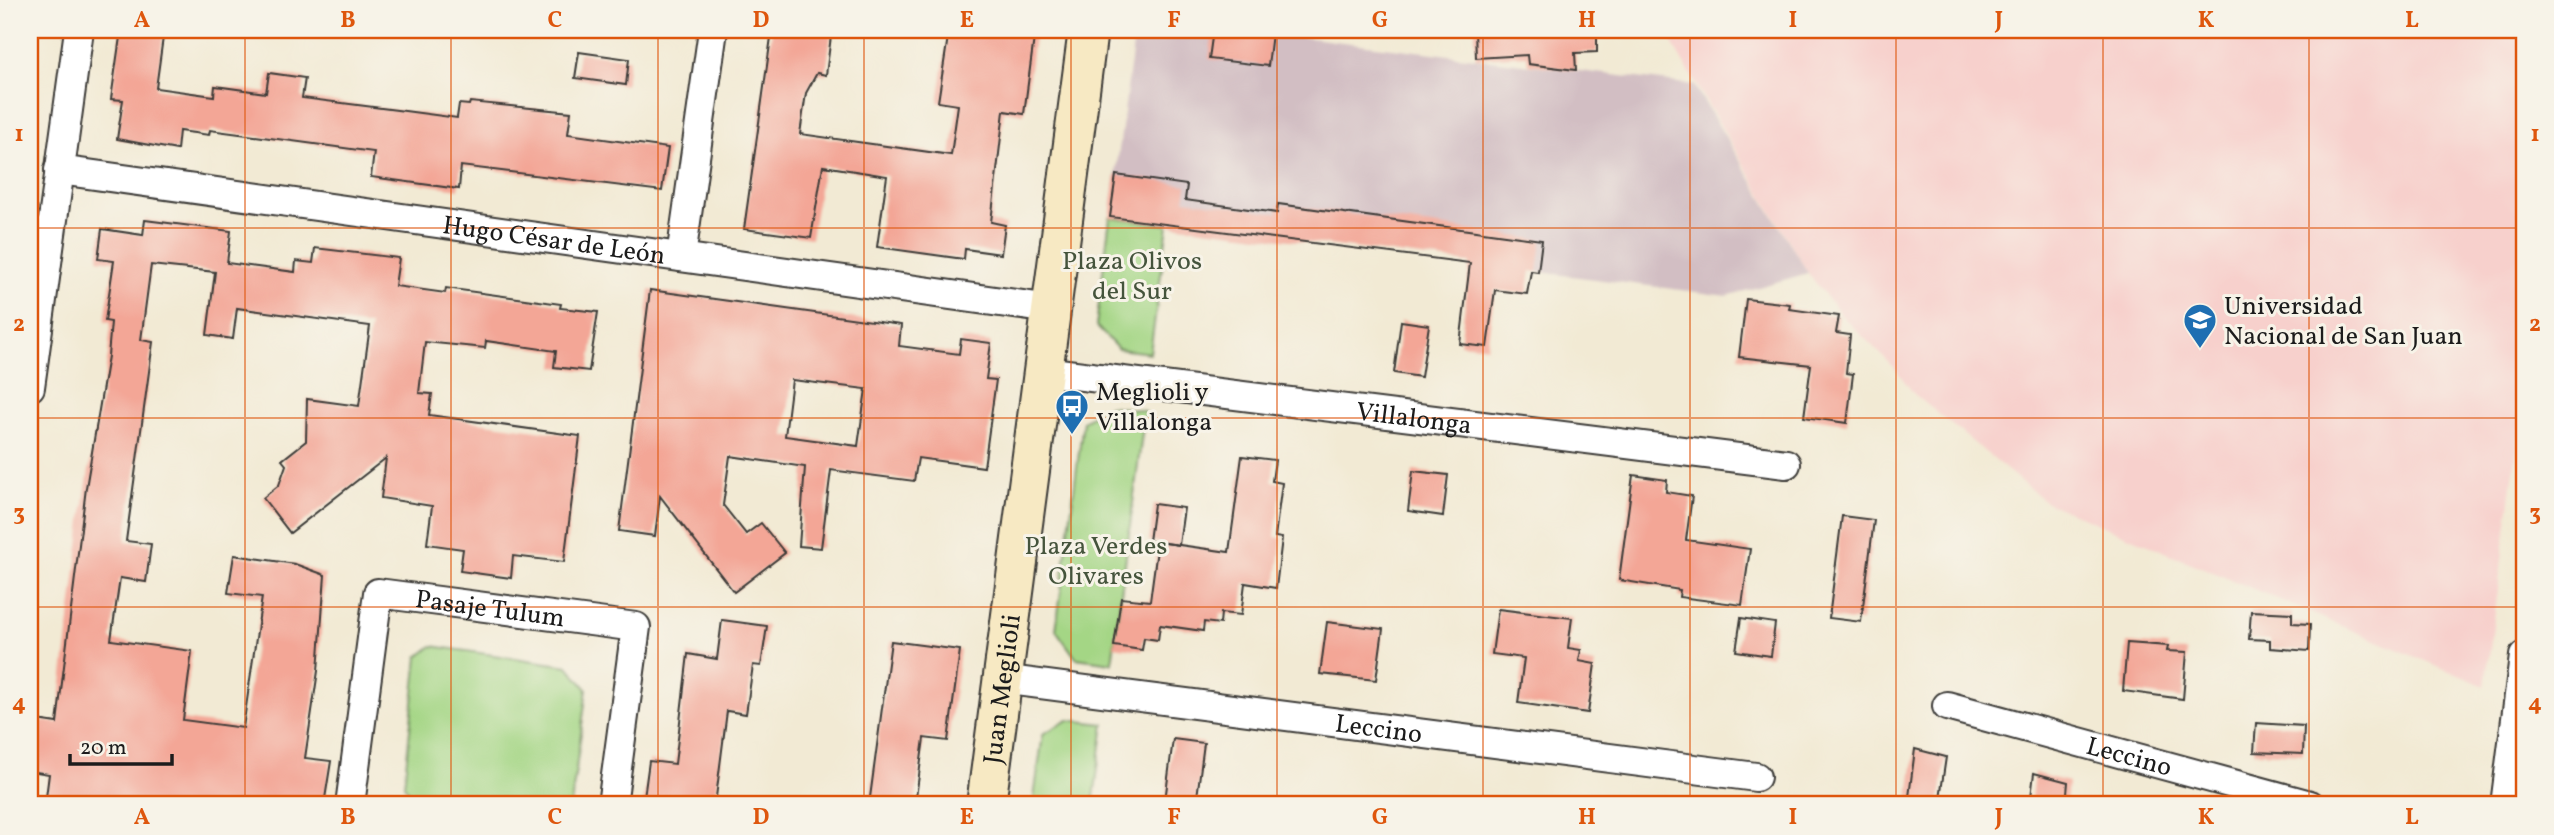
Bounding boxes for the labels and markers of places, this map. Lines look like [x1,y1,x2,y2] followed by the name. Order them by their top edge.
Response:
[2224,289,2463,355] place label: Universidad Nacional de San Juan
[2181,301,2219,350] school or university icon: Universidad Nacional de San Juan
[1096,375,1212,441] place label: Meglioli y Villalonga
[1053,387,1091,436] bus stop icon: Meglioli y Villalonga

